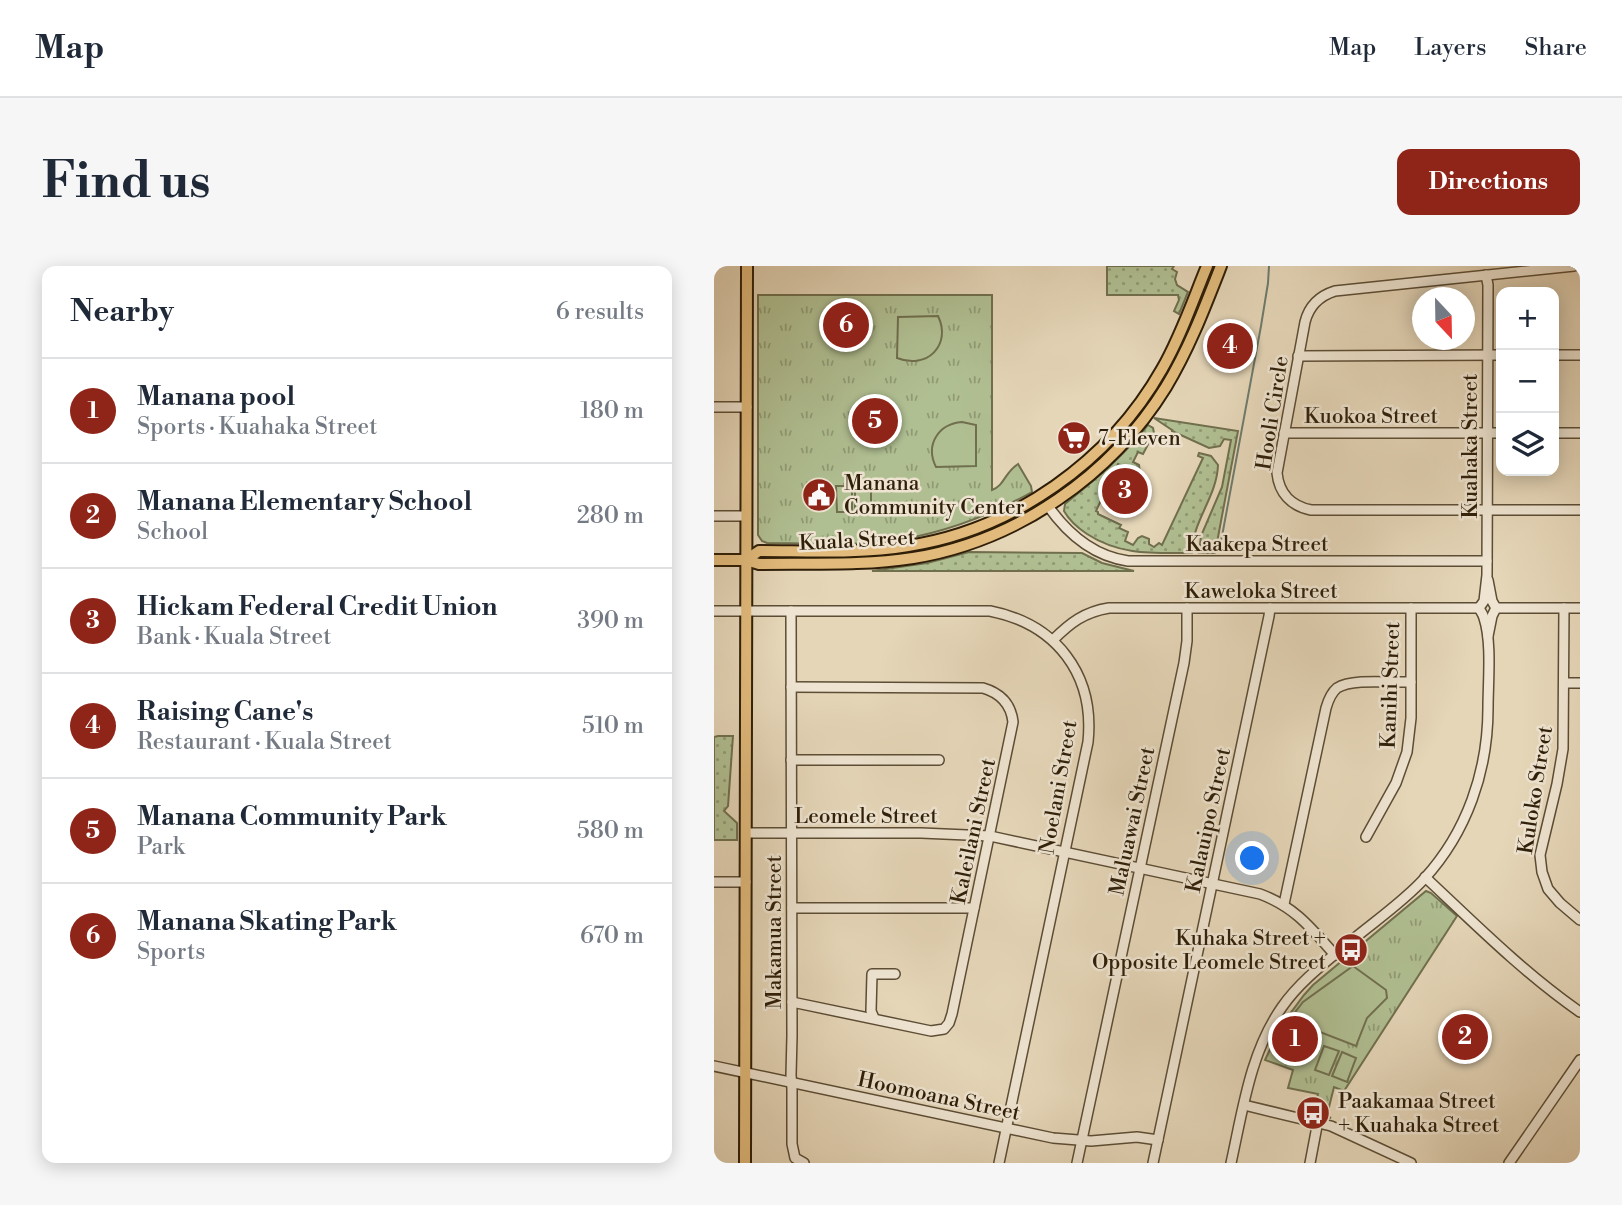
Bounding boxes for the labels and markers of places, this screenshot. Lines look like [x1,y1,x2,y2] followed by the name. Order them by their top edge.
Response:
[823,299,869,351] pin: 6
[1207,320,1253,372] pin: 4
[852,395,898,447] pin: 5
[1055,419,1093,457] supermarket icon: 7-Eleven
[1098,426,1181,452] place label: 7-Eleven
[1102,465,1148,517] pin: 3
[844,471,1025,521] place label: Manana Community Center
[800,476,838,514] public building icon: Manana Community Center
[1092,926,1327,976] place label: Kuhaka Street + Opposite Leomele Street
[1332,931,1370,969] bus stop icon: Kuhaka Street + Opposite Leomele Street
[1442,1011,1488,1063] pin: 2
[1272,1013,1318,1065] pin: 1
[1338,1089,1500,1139] place label: Paakamaa Street + Kuahaka Street
[1294,1094,1332,1132] bus stop icon: Paakamaa Street + Kuahaka Street

